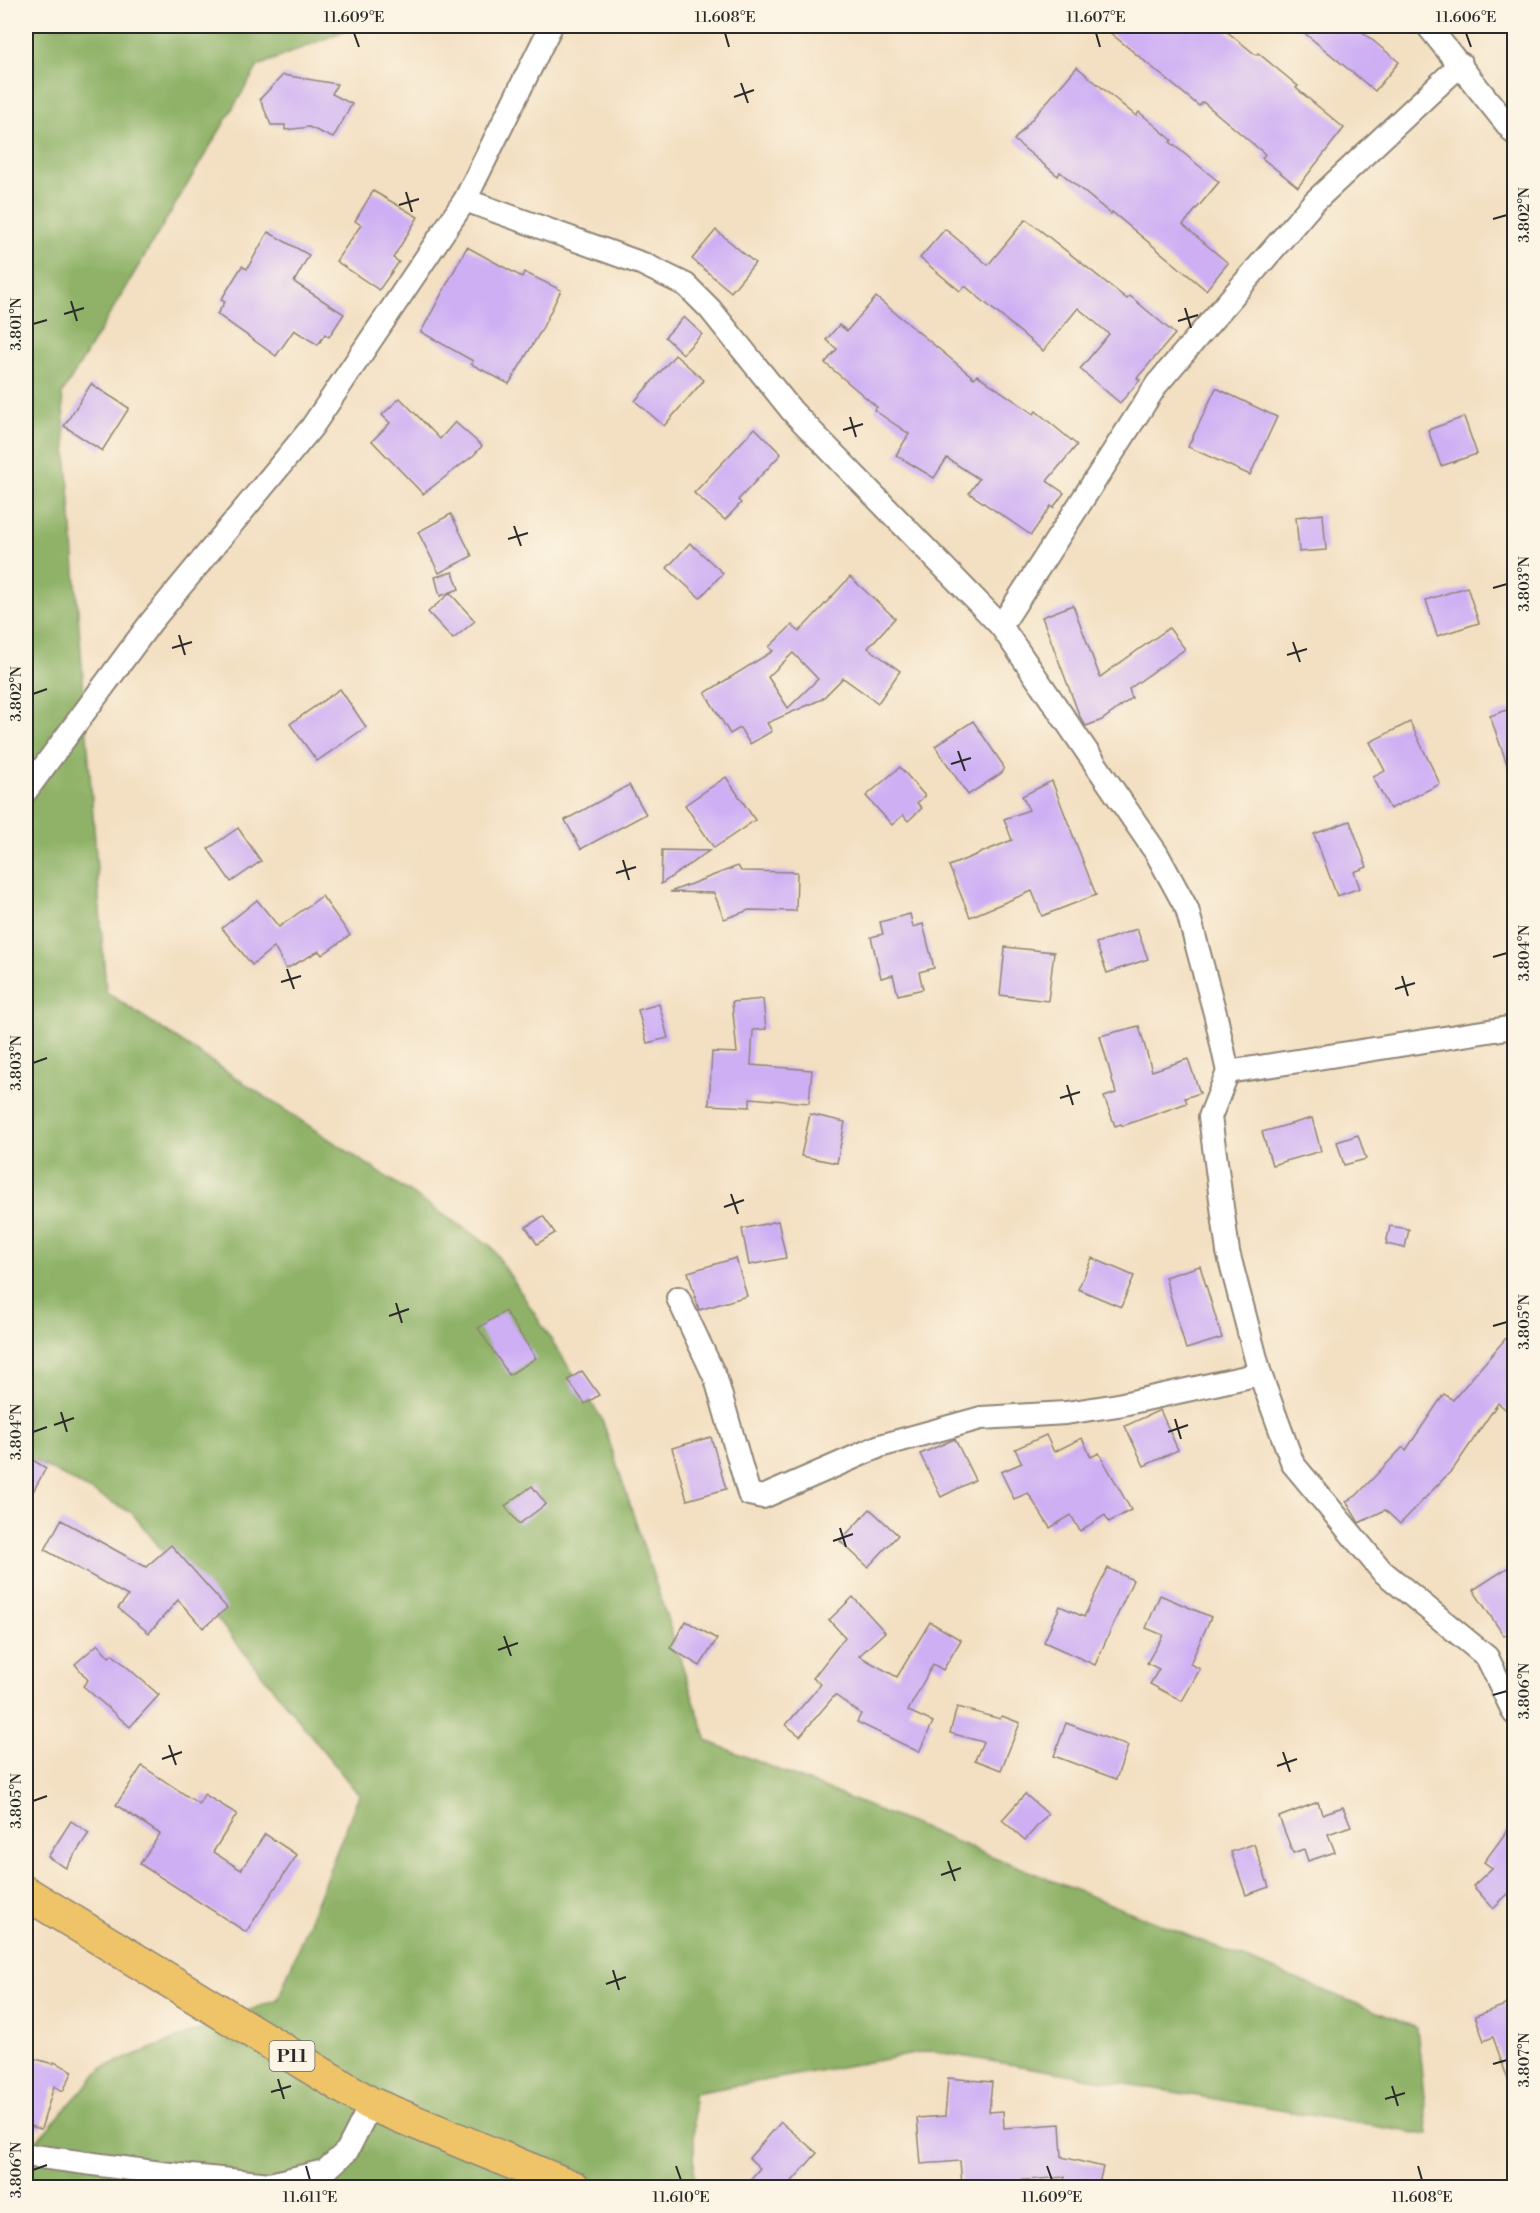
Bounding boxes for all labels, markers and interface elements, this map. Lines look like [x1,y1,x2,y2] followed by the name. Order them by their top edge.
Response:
[324,8,384,27] text: 11.609°E
[694,8,756,27] text: 11.608°E
[1066,8,1126,27] text: 11.607°E
[1436,8,1496,27] text: 11.606°E
[1515,187,1534,243] text: 3.802°N
[7,297,26,351] text: 3.801°N
[1515,556,1534,612] text: 3.803°N
[7,666,26,722] text: 3.802°N
[1515,925,1534,981] text: 3.804°N
[7,1035,26,1091] text: 3.803°N
[1515,1294,1534,1350] text: 3.805°N
[7,1404,26,1460] text: 3.804°N
[1515,1663,1534,1719] text: 3.806°N
[7,1773,26,1829] text: 3.805°N
[1515,2033,1534,2087] text: 3.807°N
[270,2041,314,2071] road number: P11
[7,2142,26,2198] text: 3.806°N
[283,2188,337,2207] text: 11.611°E
[652,2188,710,2207] text: 11.610°E
[1022,2188,1082,2207] text: 11.609°E
[1391,2188,1453,2207] text: 11.608°E

